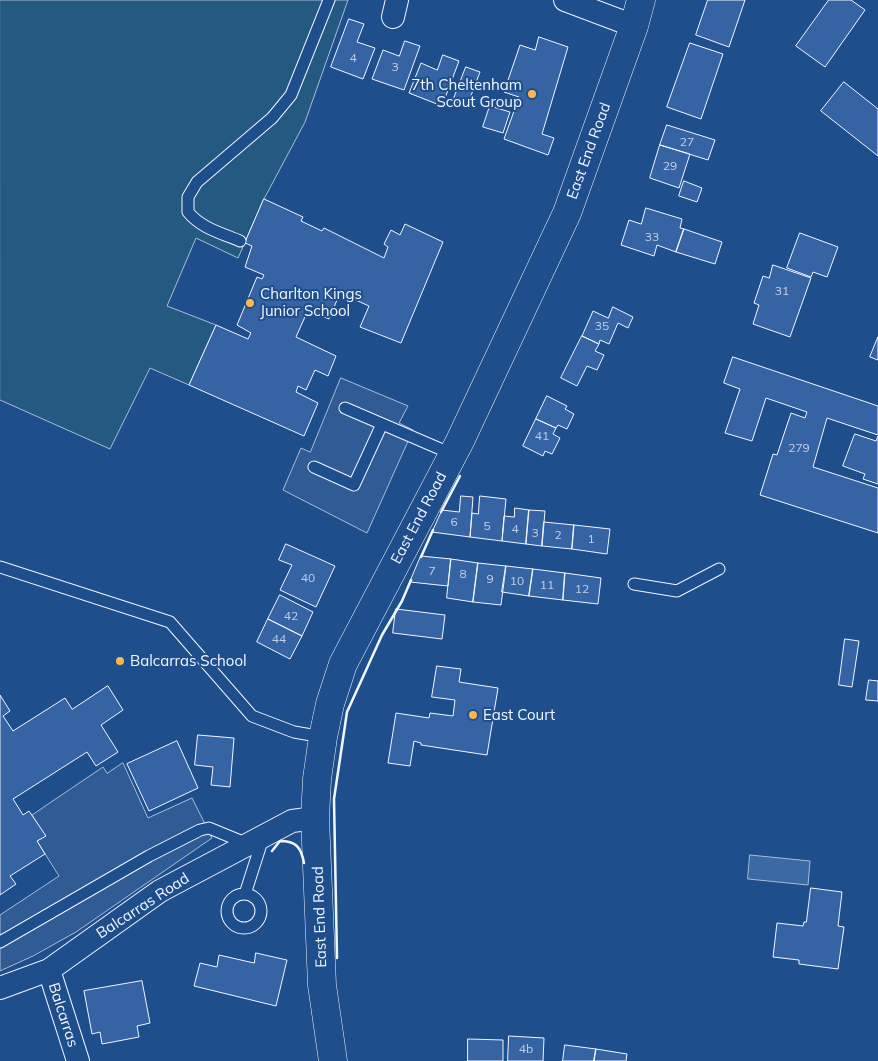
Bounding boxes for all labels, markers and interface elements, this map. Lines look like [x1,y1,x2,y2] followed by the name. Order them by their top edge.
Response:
[349,51,357,65] house number: 4
[391,60,399,74] house number: 3
[411,76,522,111] place label: 7th Cheltenham Scout Group
[526,88,538,100] marker: 7th Cheltenham Scout Group
[563,100,615,202] street label: East End Road
[680,135,694,149] house number: 27
[663,159,677,173] house number: 29
[645,230,659,244] house number: 33
[775,284,789,298] house number: 31
[260,285,362,320] place label: Charlton Kings Junior School
[244,297,256,309] marker: Charlton Kings Junior School
[595,319,609,333] house number: 35
[535,429,549,443] house number: 41
[788,441,810,455] house number: 279
[387,469,451,567] street label: East End Road
[450,515,458,529] house number: 6
[483,519,491,533] house number: 5
[511,522,519,536] house number: 4
[531,526,539,540] house number: 3
[554,528,562,542] house number: 2
[587,532,595,546] house number: 1
[428,564,436,578] house number: 7
[459,567,467,581] house number: 8
[301,571,315,585] house number: 40
[486,572,494,586] house number: 9
[510,574,524,588] house number: 10
[540,578,554,592] house number: 11
[575,582,589,596] house number: 12
[284,609,298,623] house number: 42
[272,632,286,646] house number: 44
[130,652,247,670] place label: Balcarras School
[114,655,126,667] marker: Balcarras School
[483,706,555,724] place label: East Court
[467,709,479,721] marker: East Court
[309,866,331,968] street label: East End Road
[93,869,193,943] street label: Balcarras Road
[44,981,82,1049] street label: Balcarras
[519,1042,533,1056] house number: 4b

